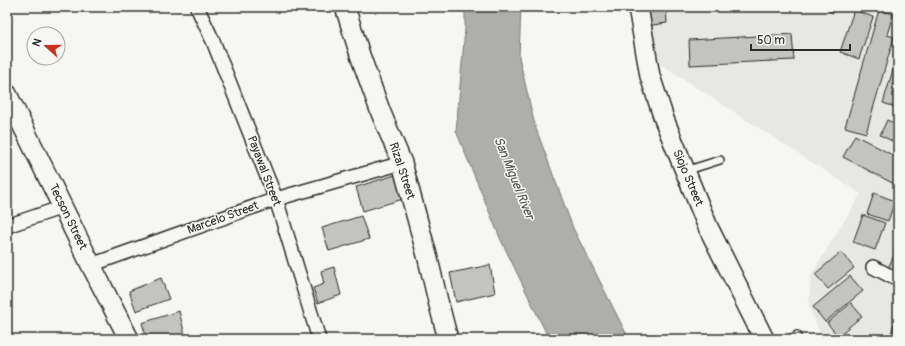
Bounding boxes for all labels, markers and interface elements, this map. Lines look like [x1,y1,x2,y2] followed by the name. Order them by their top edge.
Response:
[26,26,66,66] north arrow
[751,26,850,52] scale bar
[757,33,785,48] text: 50 m
[30,36,45,48] text: N
[244,134,284,208] street label: Payawal Street
[490,134,539,224] water label: San Miguel River
[386,141,418,201] street label: Rizal Street
[669,147,707,209] street label: Siojo Street
[46,182,90,253] street label: Tecson Street
[185,198,261,238] street label: Marcelo Street

